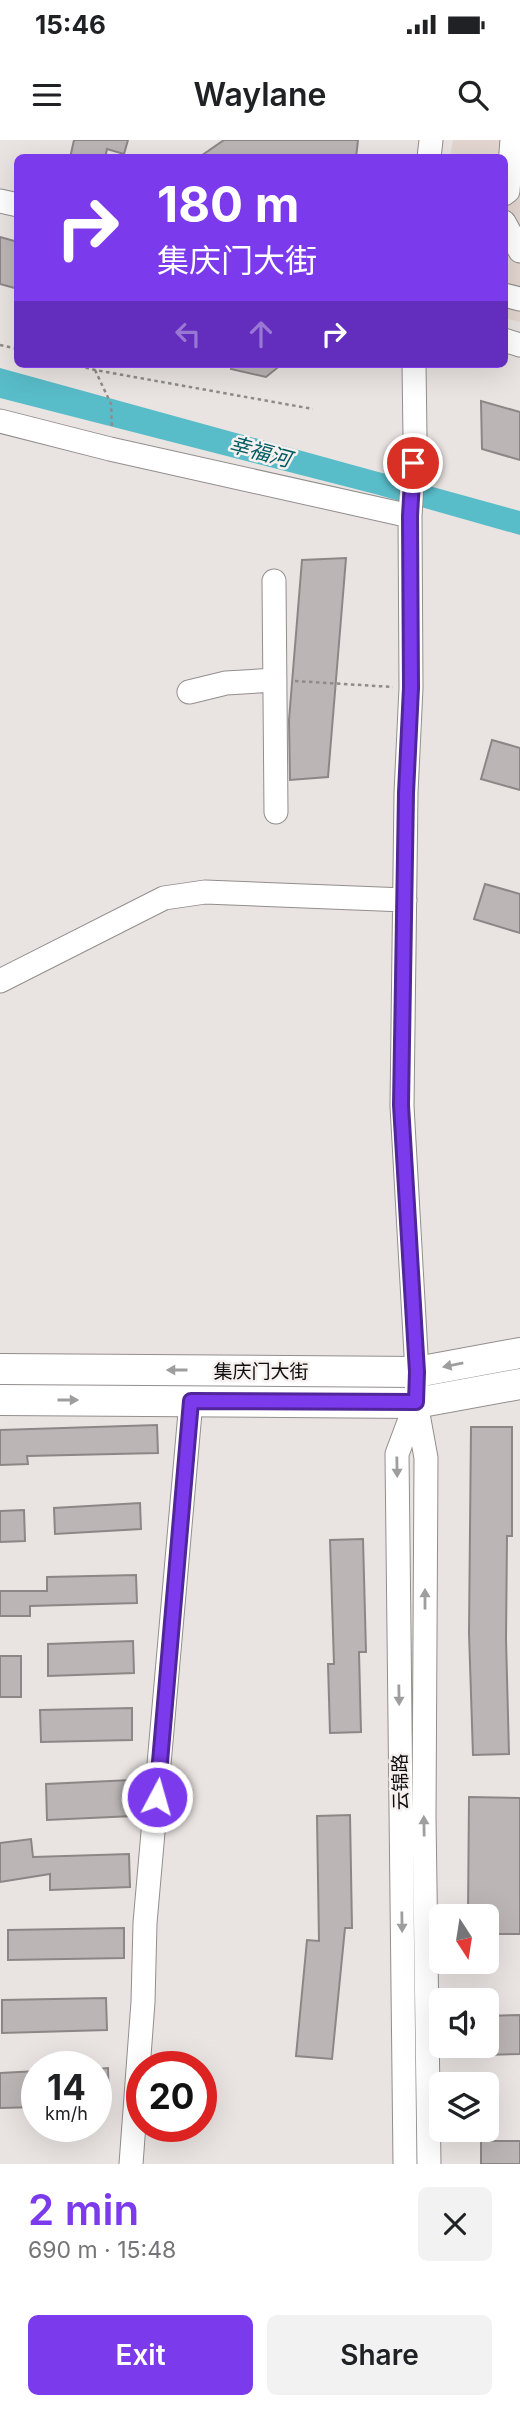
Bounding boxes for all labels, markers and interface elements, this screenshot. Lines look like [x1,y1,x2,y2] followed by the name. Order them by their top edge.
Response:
[35,9,106,40] text: 15:46
[194,75,326,114] text: Waylane
[28,76,66,114] icon: menu
[454,76,492,114] icon: search
[157,175,299,234] text: 180 m
[42,182,133,273] icon: right
[157,241,317,280] text: 集庆门大街
[169,315,207,353] icon: left
[242,315,280,353] icon: ahead
[315,315,353,353] icon: right
[226,431,298,473] water label: 幸福河
[383,433,443,493] pin
[394,444,432,482] icon: arrive
[213,1360,309,1383] street label: 集庆门大街
[442,1360,464,1371] one-way arrow
[166,1364,188,1376] one-way arrow
[57,1394,79,1406] one-way arrow
[391,1457,403,1479] one-way arrow
[419,1588,431,1610] one-way arrow
[393,1684,405,1706] one-way arrow
[389,1753,412,1811] street label: 云锦路
[120,1760,194,1834] position arrow
[419,1815,430,1837] one-way arrow
[429,1904,499,1974] north arrow
[429,1904,499,2142] map controls
[396,1912,407,1934] one-way arrow
[429,1988,499,2058] button: sound
[126,2051,217,2142] speed limit sign: 20
[47,2066,86,2108] text: 14
[429,2072,499,2142] button: layers
[45,2103,88,2124] text: km/h
[28,2184,139,2235] text: 2 min
[418,2187,492,2261] button: close
[28,2236,176,2264] text: 690 m · 15:48
[28,2315,253,2395] button: Exit
[267,2315,492,2395] button: Share

